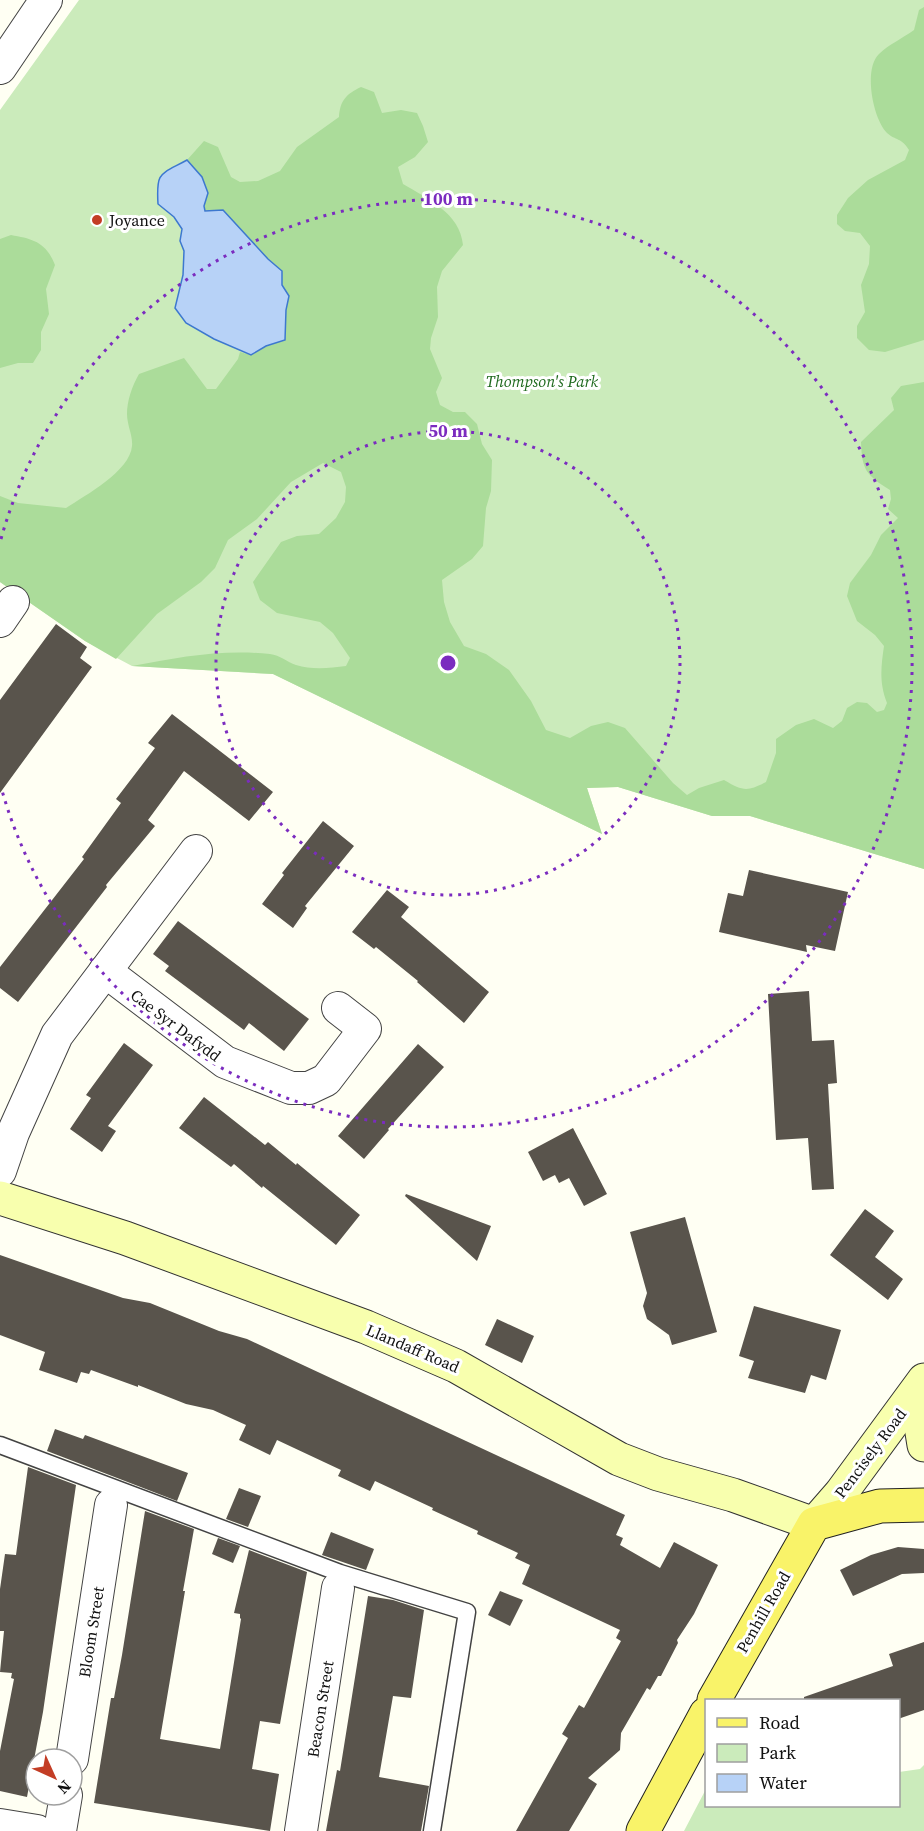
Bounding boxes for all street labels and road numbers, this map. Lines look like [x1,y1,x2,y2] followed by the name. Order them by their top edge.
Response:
[126,984,226,1066] street label: Cae Syr Dafydd
[363,1318,463,1378] street label: Llandaff Road
[829,1404,911,1502] street label: Pencisely Road
[731,1567,795,1657] street label: Penhill Road
[73,1584,109,1679] street label: Bloom Street
[302,1658,339,1759] street label: Beacon Street

